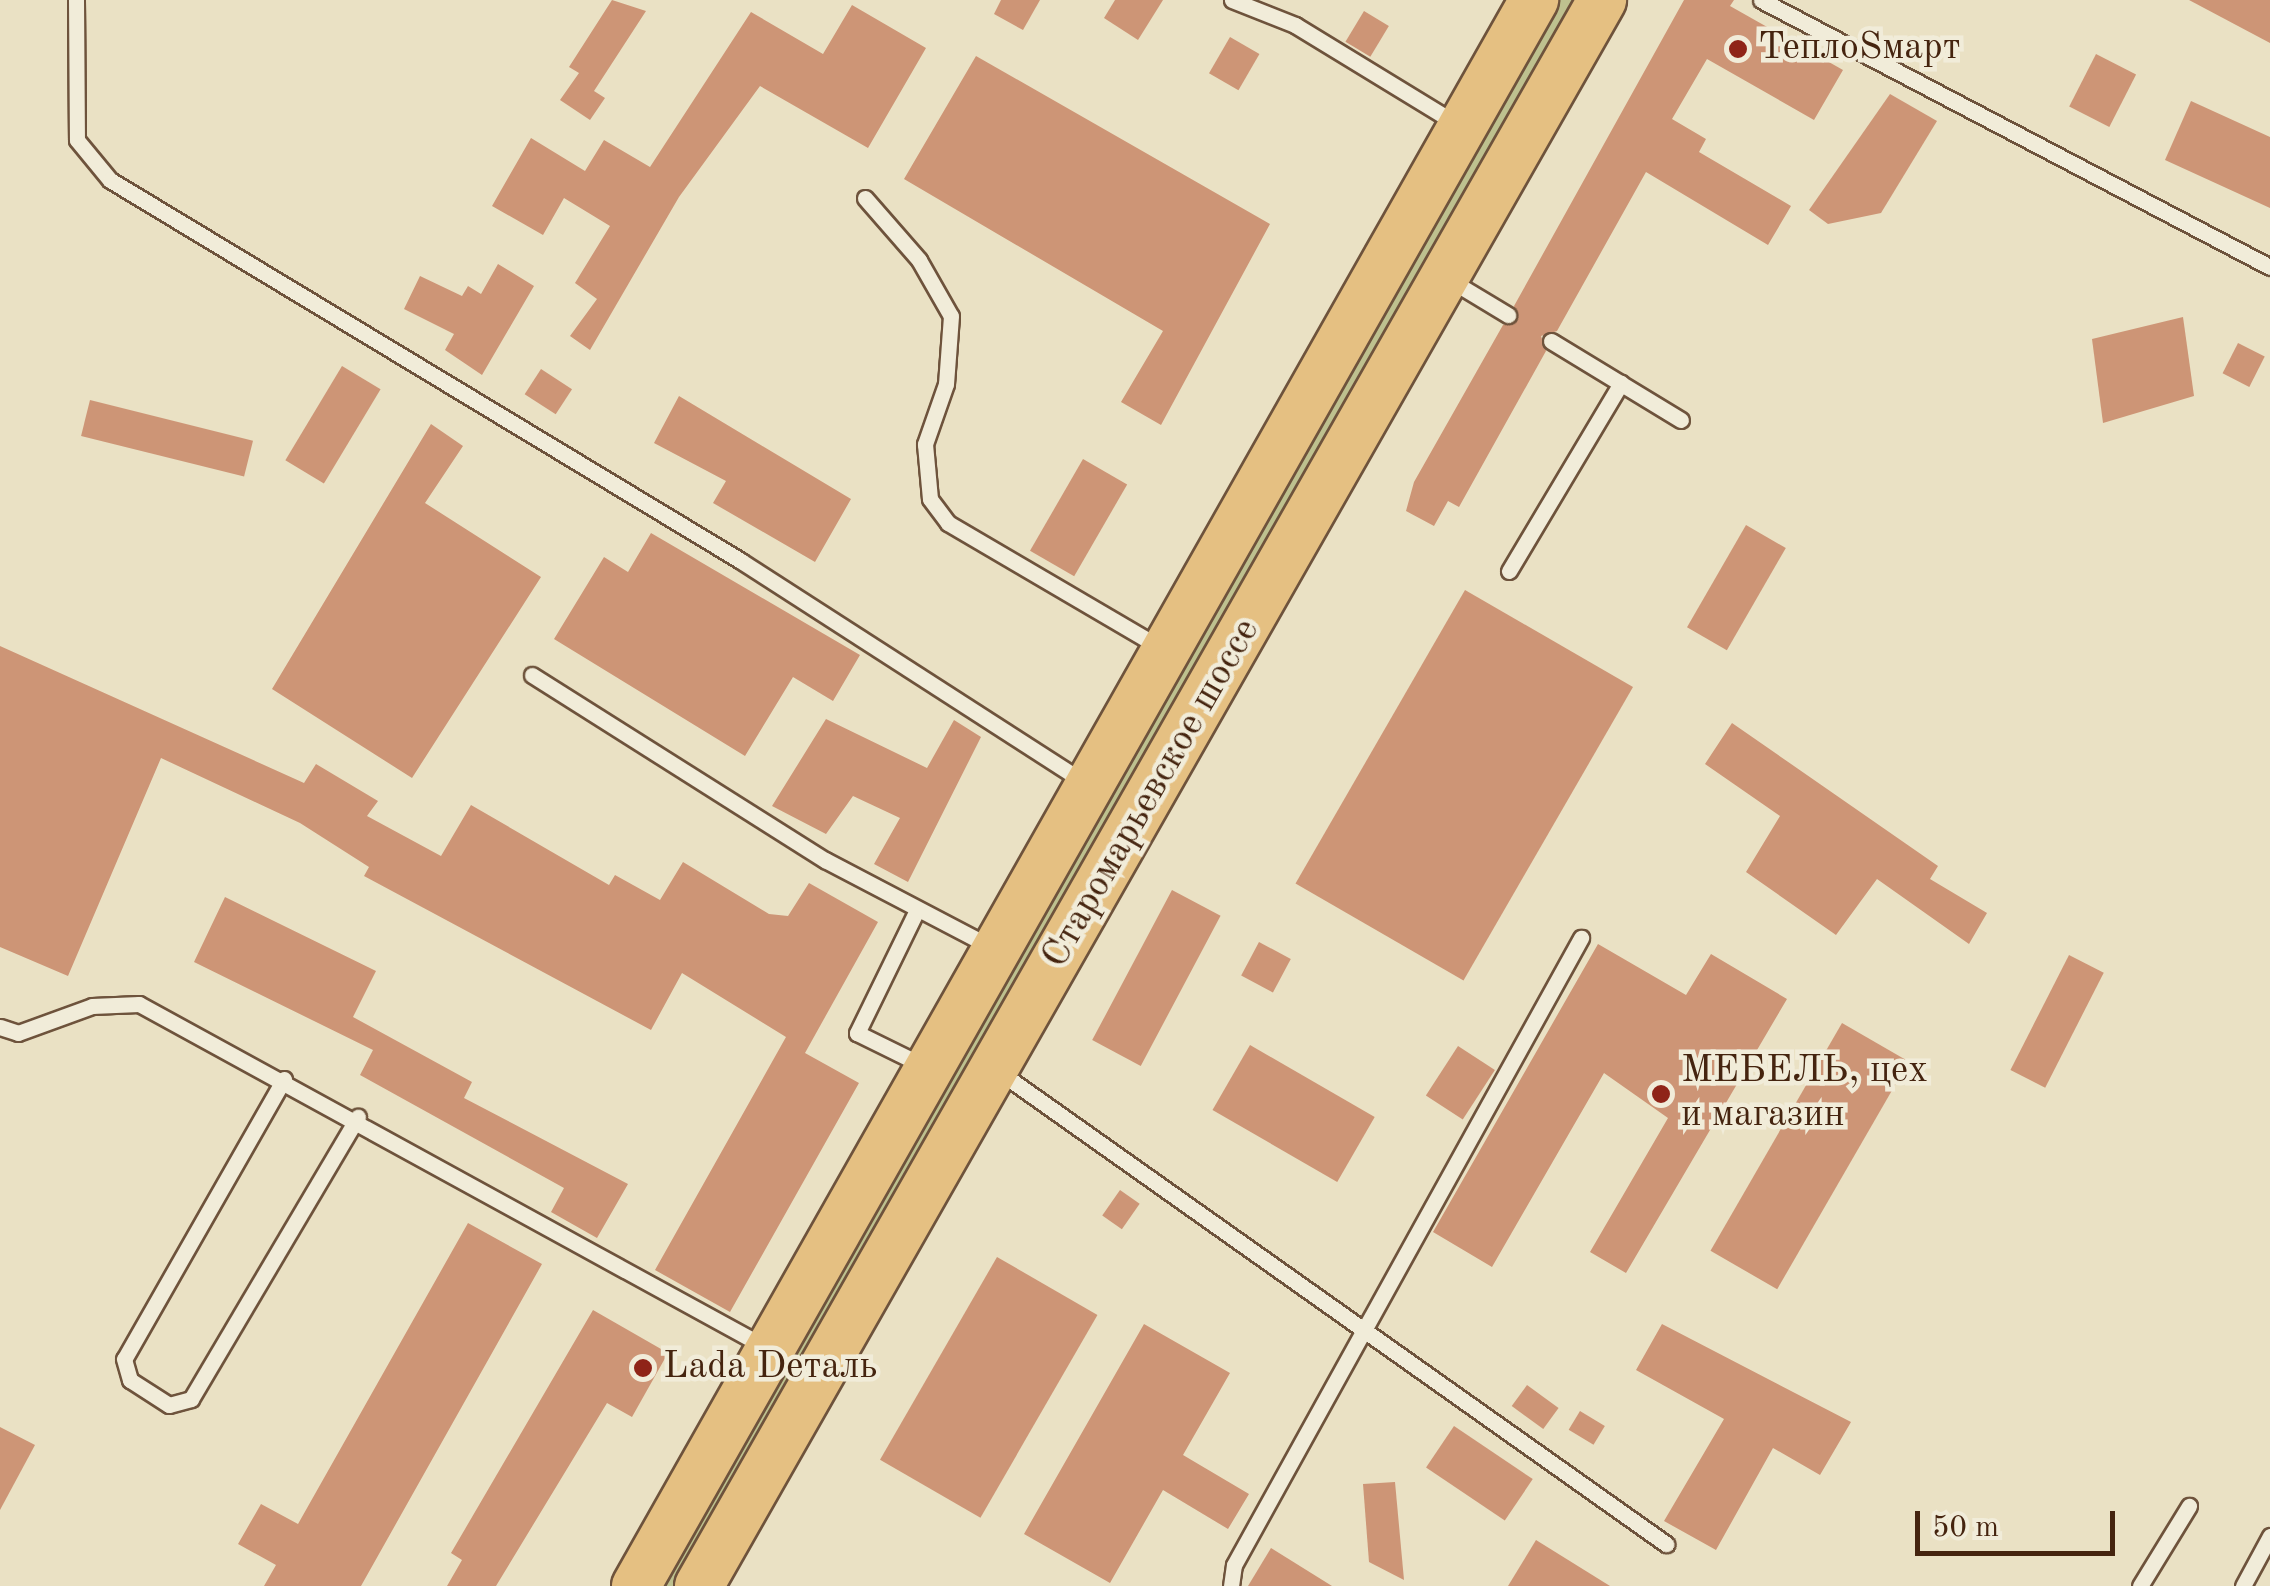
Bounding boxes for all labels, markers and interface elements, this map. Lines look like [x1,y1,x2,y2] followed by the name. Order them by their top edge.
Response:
[1758,26,1961,72] place label: ТеплоSмарт
[1727,38,1749,60] marker: ТеплоSмарт
[1033,611,1271,977] street label: Старомарьевское шоссе
[1681,1049,1928,1138] place label: МЕБЕЛЬ, цех и магазин
[1650,1083,1672,1105] marker: МЕБЕЛЬ, цех и магазин
[663,1345,877,1391] place label: Lada Dеталь
[632,1357,654,1379] marker: Lada Dеталь
[1920,1491,2120,1553] scale bar
[1932,1513,1999,1543] text: 50 m

